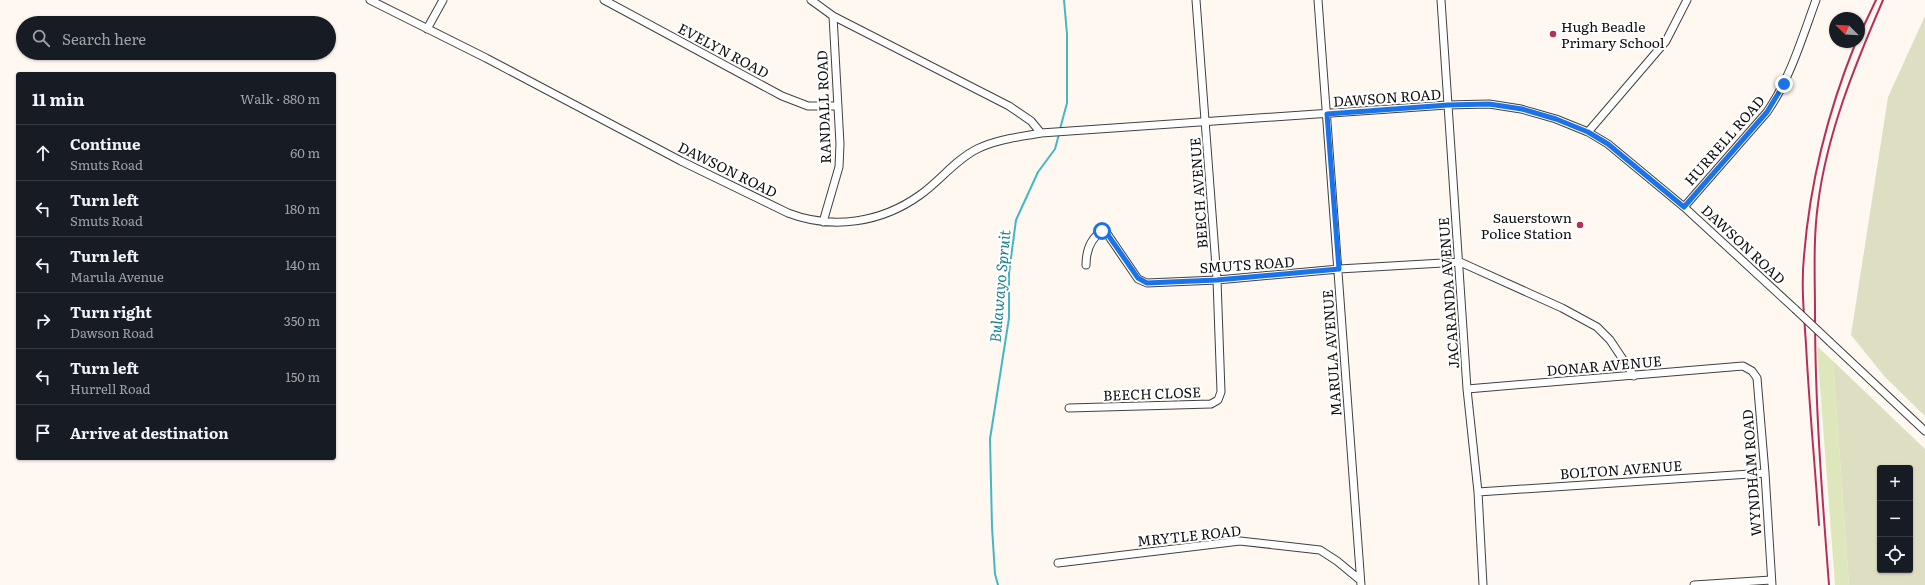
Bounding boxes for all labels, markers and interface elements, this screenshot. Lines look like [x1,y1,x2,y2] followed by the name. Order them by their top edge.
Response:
[1829,12,1865,48] north arrow
[16,16,336,60] search box
[1561,16,1665,52] place label: Hugh Beadle Primary School
[675,18,773,83] street label: EVELYN ROAD
[30,27,52,49] icon: search
[62,27,146,50] text: Search here
[1548,29,1558,39] marker: Hugh Beadle Primary School
[811,50,835,164] street label: RANDALL ROAD
[1775,75,1793,93] route end
[1332,83,1442,111] street label: DAWSON ROAD
[32,86,84,111] text: 11 min
[240,89,320,108] text: Walk · 880 m
[1679,90,1769,189] street label: HURRELL ROAD
[70,132,140,155] text: Continue
[675,136,781,202] street label: DAWSON ROAD
[1184,137,1212,249] street label: BEECH AVENUE
[32,142,54,164] icon: ahead
[290,143,320,162] text: 60 m
[70,155,143,174] text: Smuts Road
[70,188,139,211] text: Turn left
[32,198,54,220] icon: left
[285,199,320,218] text: 180 m
[1698,200,1791,288] street label: DAWSON ROAD
[1481,207,1572,243] place label: Sauerstown Police Station
[70,211,143,230] text: Smuts Road
[1433,217,1463,369] street label: JACARANDA AVENUE
[1575,220,1585,230] marker: Sauerstown Police Station
[1093,222,1111,240] route start
[983,229,1015,343] water label: Bulawayo Spruit
[70,244,139,267] text: Turn left
[1199,251,1296,277] street label: SMUTS ROAD
[32,254,54,276] icon: left
[285,255,320,274] text: 140 m
[70,267,164,286] text: Marula Avenue
[1317,289,1345,417] street label: MARULA AVENUE
[70,300,152,323] text: Turn right
[32,310,54,332] icon: right
[284,311,320,330] text: 350 m
[70,323,154,342] text: Dawson Road
[1546,350,1663,380] street label: DONAR AVENUE
[70,356,139,379] text: Turn left
[32,366,54,388] icon: left
[285,367,320,386] text: 150 m
[70,379,150,398] text: Hurrell Road
[1103,381,1201,405] street label: BEECH CLOSE
[1737,409,1765,537] street label: WYNDHAM ROAD
[70,421,229,444] text: Arrive at destination
[32,422,54,444] icon: arrive
[1559,455,1683,483] street label: BOLTON AVENUE
[1877,465,1913,573] map controls
[1877,465,1913,501] button: +
[1877,501,1913,537] button: −
[1136,520,1242,550] street label: MRYTLE ROAD
[1877,537,1913,573] button: locate

